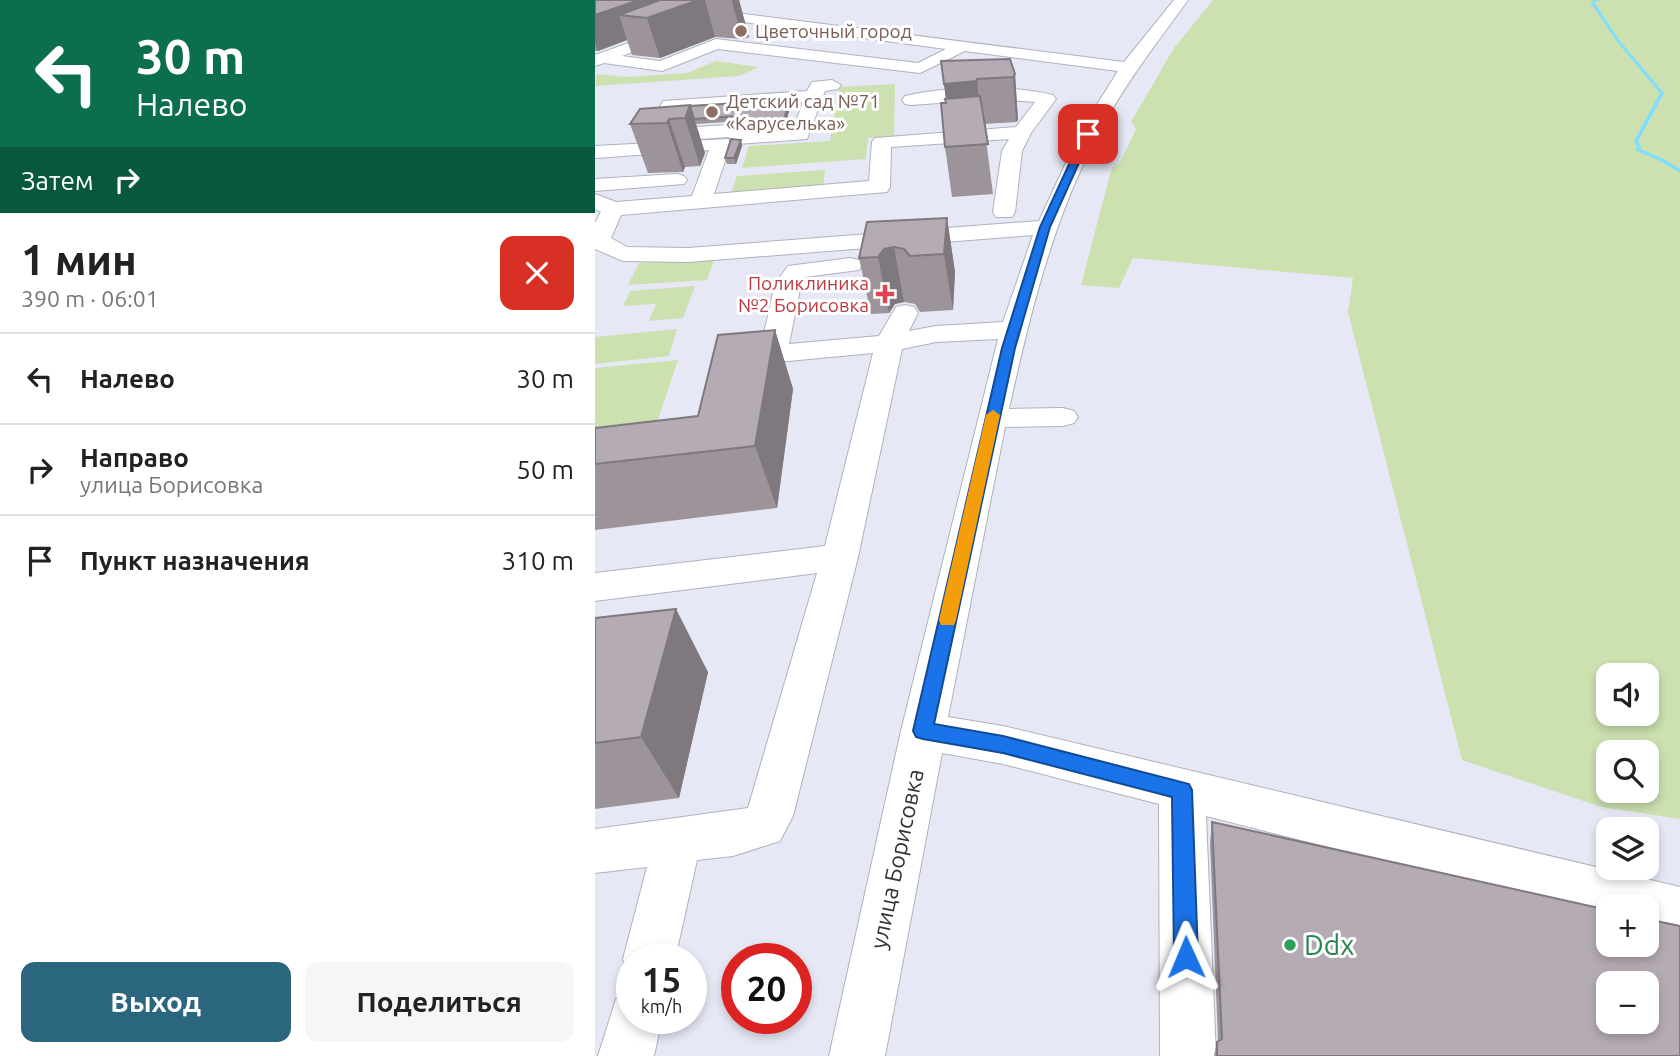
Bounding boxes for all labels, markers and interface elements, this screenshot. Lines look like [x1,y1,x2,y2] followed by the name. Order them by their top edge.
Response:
[755,20,912,42] place label: Цветочный город
[733,23,749,39] marker: Цветочный город
[21,28,112,119] icon: left
[136,28,245,83] text: 30 m
[136,86,248,122] text: Налево
[726,90,880,134] place label: Детский сад №71 «Каруселька»
[704,104,720,120] marker: Детский сад №71 «Каруселька»
[1058,104,1118,164] pin
[1069,115,1107,153] icon: arrive
[108,161,146,199] icon: right
[21,166,94,195] text: Затем
[21,236,137,283] text: 1 мин
[500,236,574,310] button: close
[738,272,869,316] place label: Поликлиника №2 Борисовка
[875,284,895,304] marker: Поликлиника №2 Борисовка
[21,286,159,311] text: 390 m · 06:01
[21,360,59,398] icon: left
[80,364,175,393] text: Налево
[516,364,574,393] text: 30 m
[80,443,189,472] text: Направо
[21,451,59,489] icon: right
[516,455,574,484] text: 50 m
[80,472,263,497] text: улица Борисовка
[21,542,59,580] icon: arrive
[80,546,310,575] text: Пункт назначения
[502,546,574,575] text: 310 m
[1596,663,1659,1034] map controls
[1596,663,1659,726] button: sound
[1596,740,1659,803] button: search
[865,767,928,951] street label: улица Борисовка
[1596,817,1659,880] button: layers
[1596,894,1659,957] button: +
[1149,920,1223,994] position arrow
[1304,929,1354,960] place label: Ddx
[1282,937,1298,953] marker: Ddx
[721,943,812,1034] speed limit sign: 20
[642,959,681,999] text: 15
[21,962,291,1042] button: Выход
[305,962,574,1042] button: Поделиться
[1596,971,1659,1034] button: −
[641,996,682,1016] text: km/h

